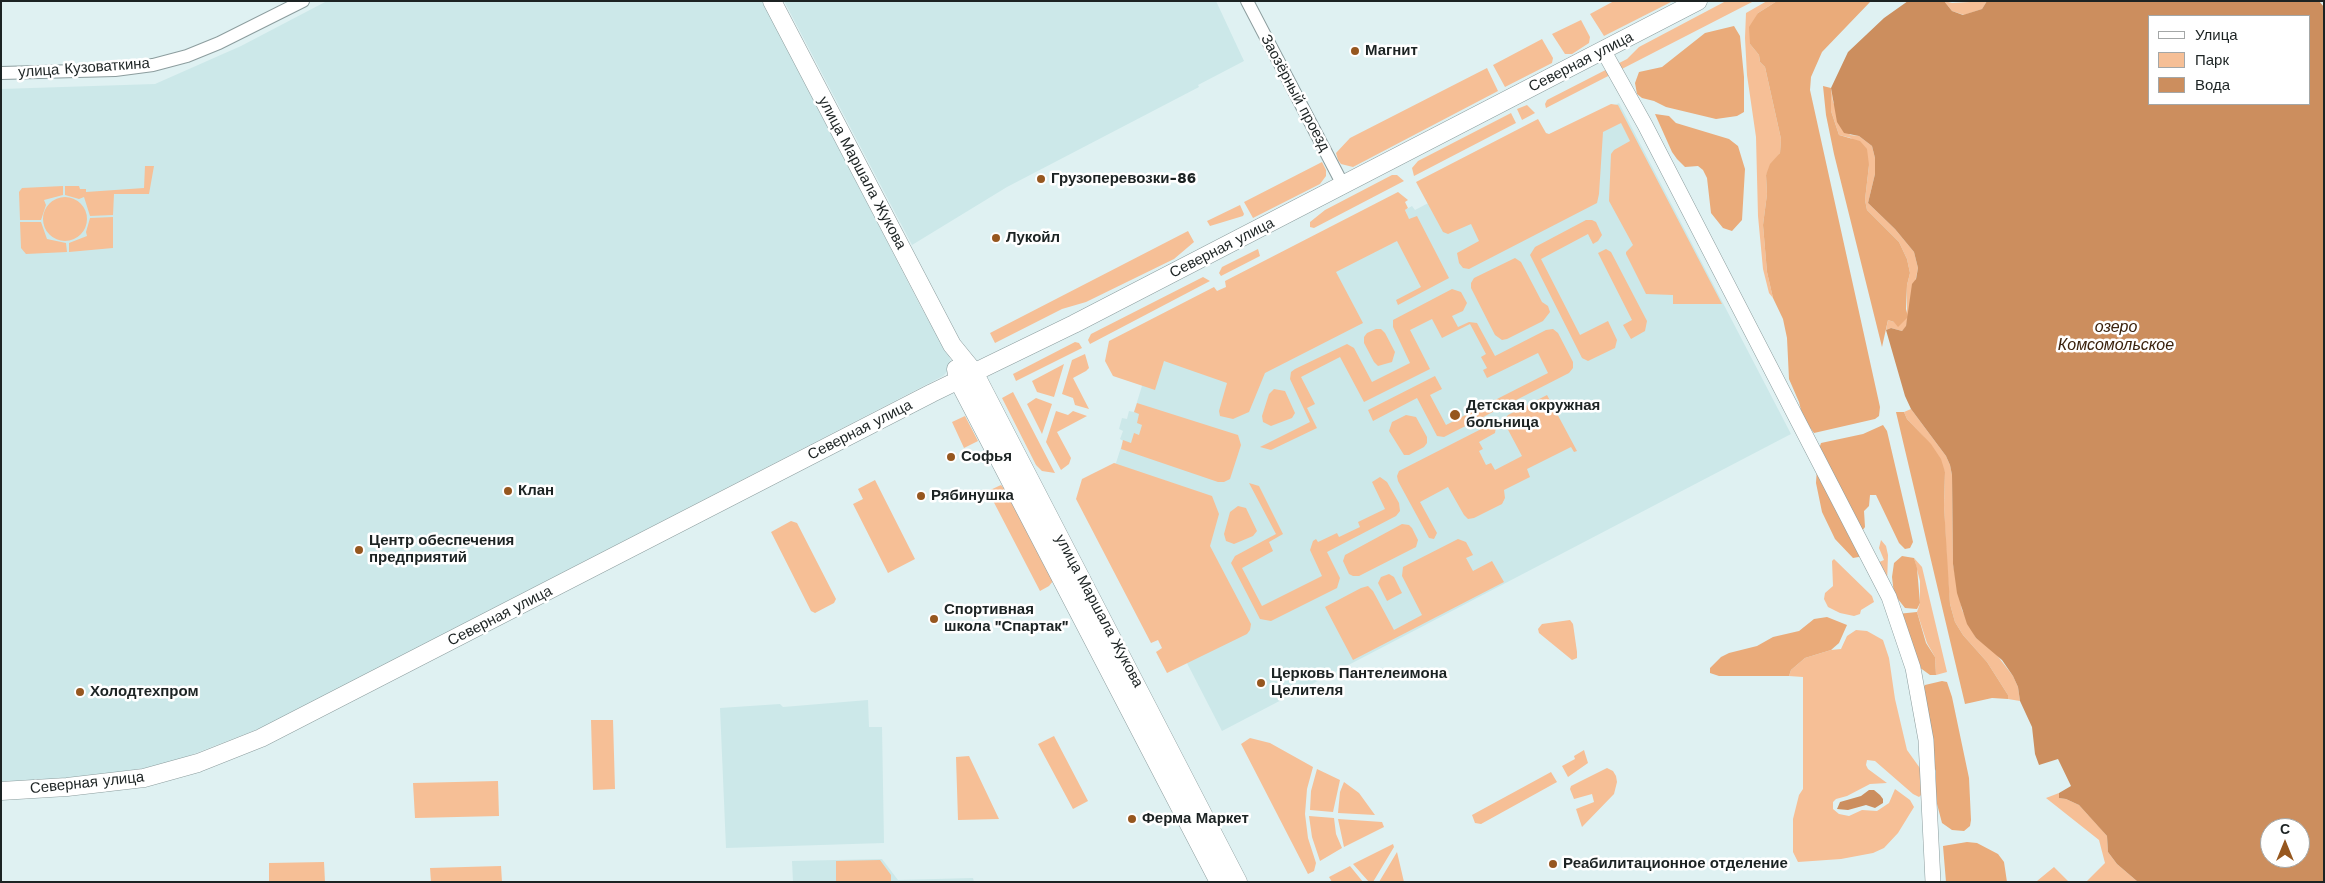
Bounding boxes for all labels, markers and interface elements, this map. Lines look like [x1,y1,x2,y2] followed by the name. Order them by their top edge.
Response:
[2148,15,2310,105] legend
[2195,26,2238,44] text: Улица
[1526,28,1636,96] street label: Северная улица
[1257,31,1333,155] street label: Заозёрный проезд
[1365,42,1418,60] place label: Магнит
[1349,45,1361,57] marker: Магнит
[2195,51,2229,69] text: Парк
[18,54,150,82] street label: улица Кузоваткина
[2195,76,2230,94] text: Вода
[814,93,910,253] street label: улица Маршала Жукова
[1051,170,1196,188] place label: Грузоперевозки-86
[1035,173,1047,185] marker: Грузоперевозки-86
[1167,214,1277,282] street label: Северная улица
[1006,229,1060,247] place label: Лукойл
[990,232,1002,244] marker: Лукойл
[2058,317,2174,355] water label: озеро Комсомольское
[805,396,915,464] street label: Северная улица
[1466,397,1600,432] place label: Детская окружная больница
[1448,408,1462,422] marker: Детская окружная больница
[961,448,1012,466] place label: Софья
[945,451,957,463] marker: Софья
[518,482,554,500] place label: Клан
[502,485,514,497] marker: Клан
[931,487,1014,505] place label: Рябинушка
[915,490,927,502] marker: Рябинушка
[1051,531,1147,691] street label: улица Маршала Жукова
[369,532,514,567] place label: Центр обеспечения предприятий
[353,544,365,556] marker: Центр обеспечения предприятий
[445,582,555,650] street label: Северная улица
[944,601,1069,636] place label: Спортивная школа "Спартак"
[928,613,940,625] marker: Спортивная школа "Спартак"
[1271,665,1447,700] place label: Церковь Пантелеимона Целителя
[1255,677,1267,689] marker: Церковь Пантелеимона Целителя
[90,683,199,701] place label: Холодтехпром
[74,686,86,698] marker: Холодтехпром
[29,768,145,798] street label: Северная улица
[1142,810,1249,828] place label: Ферма Маркет
[1126,813,1138,825] marker: Ферма Маркет
[2260,818,2310,868] north arrow
[2280,821,2290,837] text: С
[1563,855,1788,873] place label: Реабилитационное отделение
[1547,858,1559,870] marker: Реабилитационное отделение

